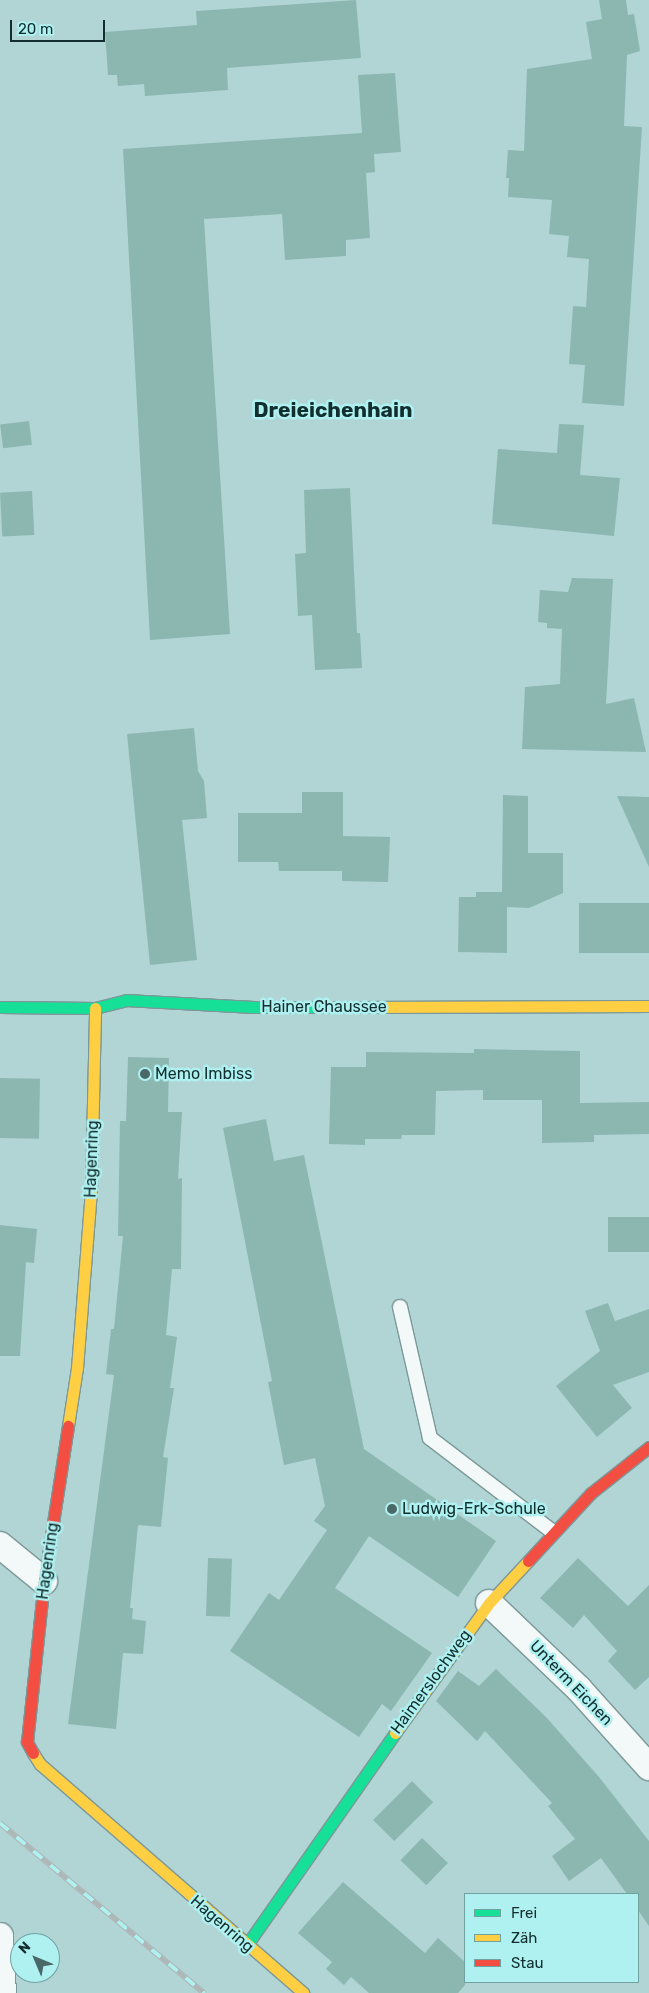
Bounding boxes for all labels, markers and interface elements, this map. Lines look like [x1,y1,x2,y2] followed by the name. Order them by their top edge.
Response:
[12,10,108,42] scale bar
[18,20,53,38] text: 20 m
[253,397,413,423] district label: Dreieichenhain
[261,997,387,1017] street label: Hainer Chaussee
[155,1064,252,1084] place label: Memo Imbiss
[139,1068,151,1080] marker: Memo Imbiss
[81,1120,103,1198] street label: Hagenring
[402,1499,546,1519] place label: Ludwig-Erk-Schule
[386,1503,398,1515] marker: Ludwig-Erk-Schule
[33,1521,63,1601] street label: Hagenring
[387,1626,475,1738] street label: Haimerslochweg
[526,1636,616,1730] street label: Unterm Eichen
[186,1891,258,1957] street label: Hagenring
[464,1893,639,1983] legend
[511,1904,537,1922] text: Frei
[511,1929,537,1947] text: Zäh
[10,1933,60,1983] north arrow
[15,1938,34,1957] text: N
[511,1954,544,1972] text: Stau

